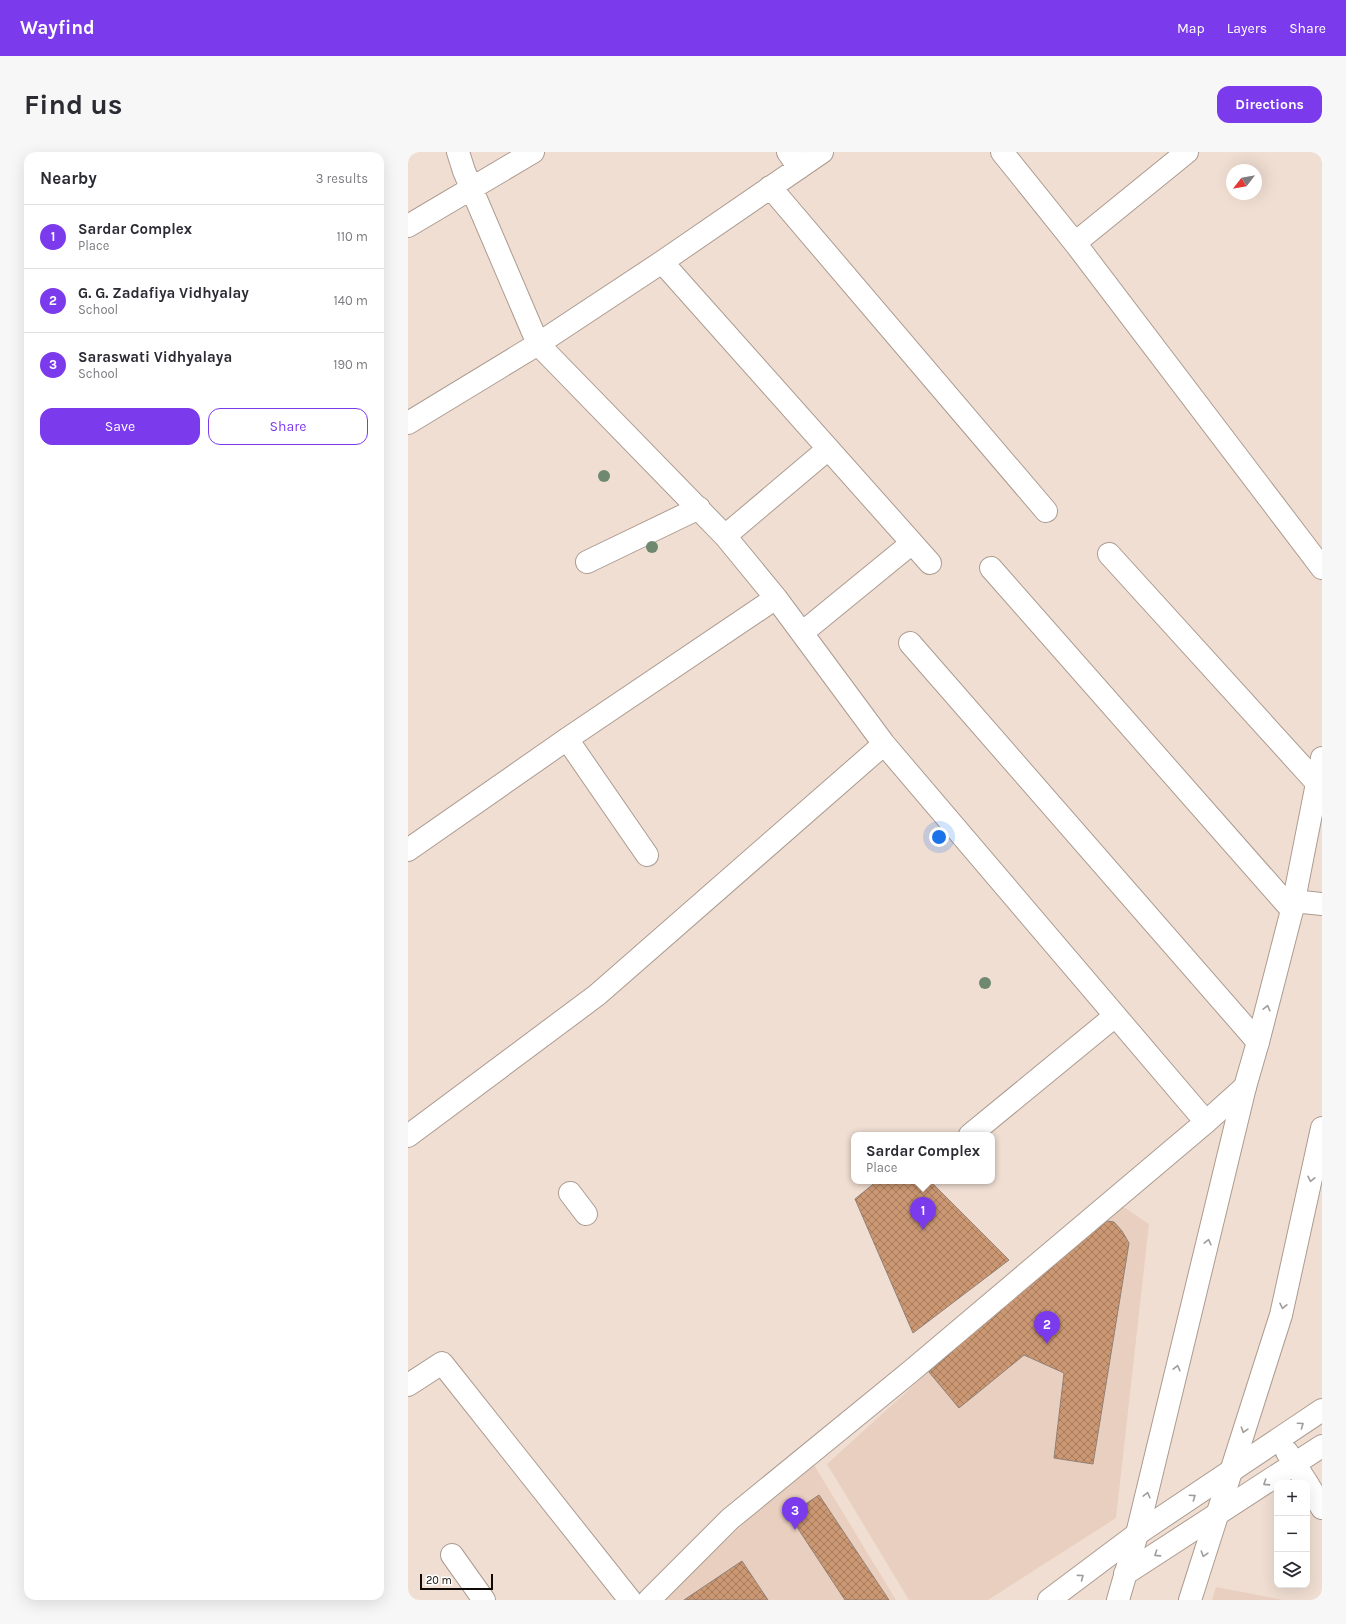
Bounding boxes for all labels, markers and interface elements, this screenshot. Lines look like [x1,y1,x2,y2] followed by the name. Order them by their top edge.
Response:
[20,17,95,39] text: Wayfind
[1177,20,1205,37] text: Map
[1227,20,1267,37] text: Layers
[1289,20,1326,37] text: Share
[1217,86,1322,123] button: Directions
[24,88,123,121] text: Find us
[1226,164,1262,200] north arrow
[40,168,97,188] text: Nearby
[316,171,368,186] text: 3 results
[78,220,192,238] text: Sardar Complex
[51,229,55,244] text: 1
[336,229,368,244] text: 110 m
[78,238,109,253] text: Place
[78,284,249,302] text: G. G. Zadafiya Vidhyalay
[49,293,57,308] text: 2
[333,293,368,308] text: 140 m
[78,302,118,317] text: School
[78,348,232,366] text: Saraswati Vidhyalaya
[49,357,57,372] text: 3
[333,357,368,372] text: 190 m
[78,366,118,381] text: School
[40,408,200,445] button: Save
[208,408,368,445] button: Share
[929,827,949,847] your location
[1262,1004,1271,1011] one-way arrow
[851,1132,995,1184] popup
[866,1142,980,1160] text: Sardar Complex
[866,1160,897,1175] text: Place
[1307,1176,1315,1183] one-way arrow
[910,1197,936,1230] pin: 1
[1203,1239,1211,1245] one-way arrow
[1279,1303,1287,1310] one-way arrow
[1034,1311,1060,1344] pin: 2
[1172,1365,1181,1372] one-way arrow
[1297,1422,1304,1430] one-way arrow
[1240,1427,1249,1434] one-way arrow
[1263,1478,1270,1486] one-way arrow
[1274,1480,1310,1588] map controls
[1274,1480,1310,1516] button: +
[1142,1492,1150,1498] one-way arrow
[1189,1494,1196,1502] one-way arrow
[782,1497,808,1530] pin: 3
[1274,1516,1310,1552] button: −
[1154,1549,1161,1556] one-way arrow
[1200,1550,1209,1557] one-way arrow
[1274,1552,1310,1588] button: layers
[420,1572,493,1591] scale bar
[426,1574,452,1587] text: 20 m
[1076,1574,1083,1581] one-way arrow

